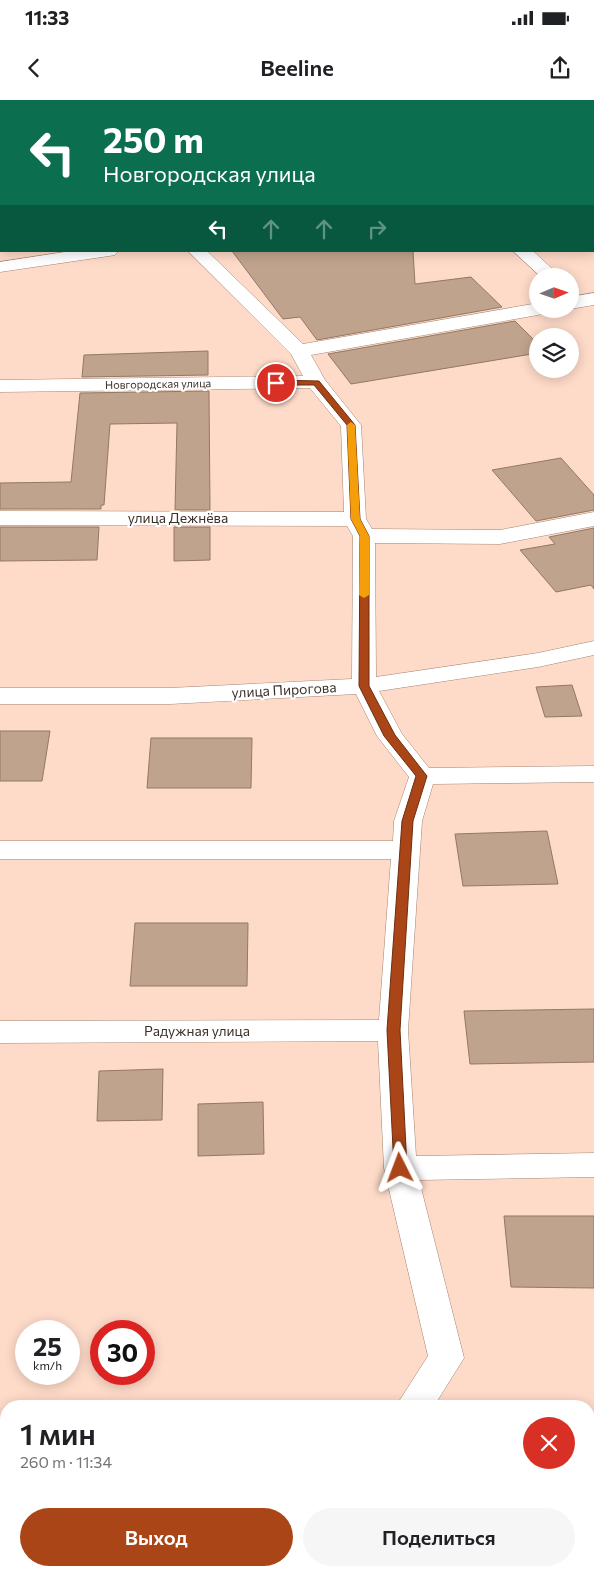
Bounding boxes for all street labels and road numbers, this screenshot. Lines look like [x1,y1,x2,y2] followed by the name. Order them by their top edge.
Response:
[105,376,211,391] street label: Новгородская улица
[128,509,228,526] street label: улица Дежнёва
[231,678,337,701] street label: улица Пирогова
[144,1022,250,1039] street label: Радужная улица

